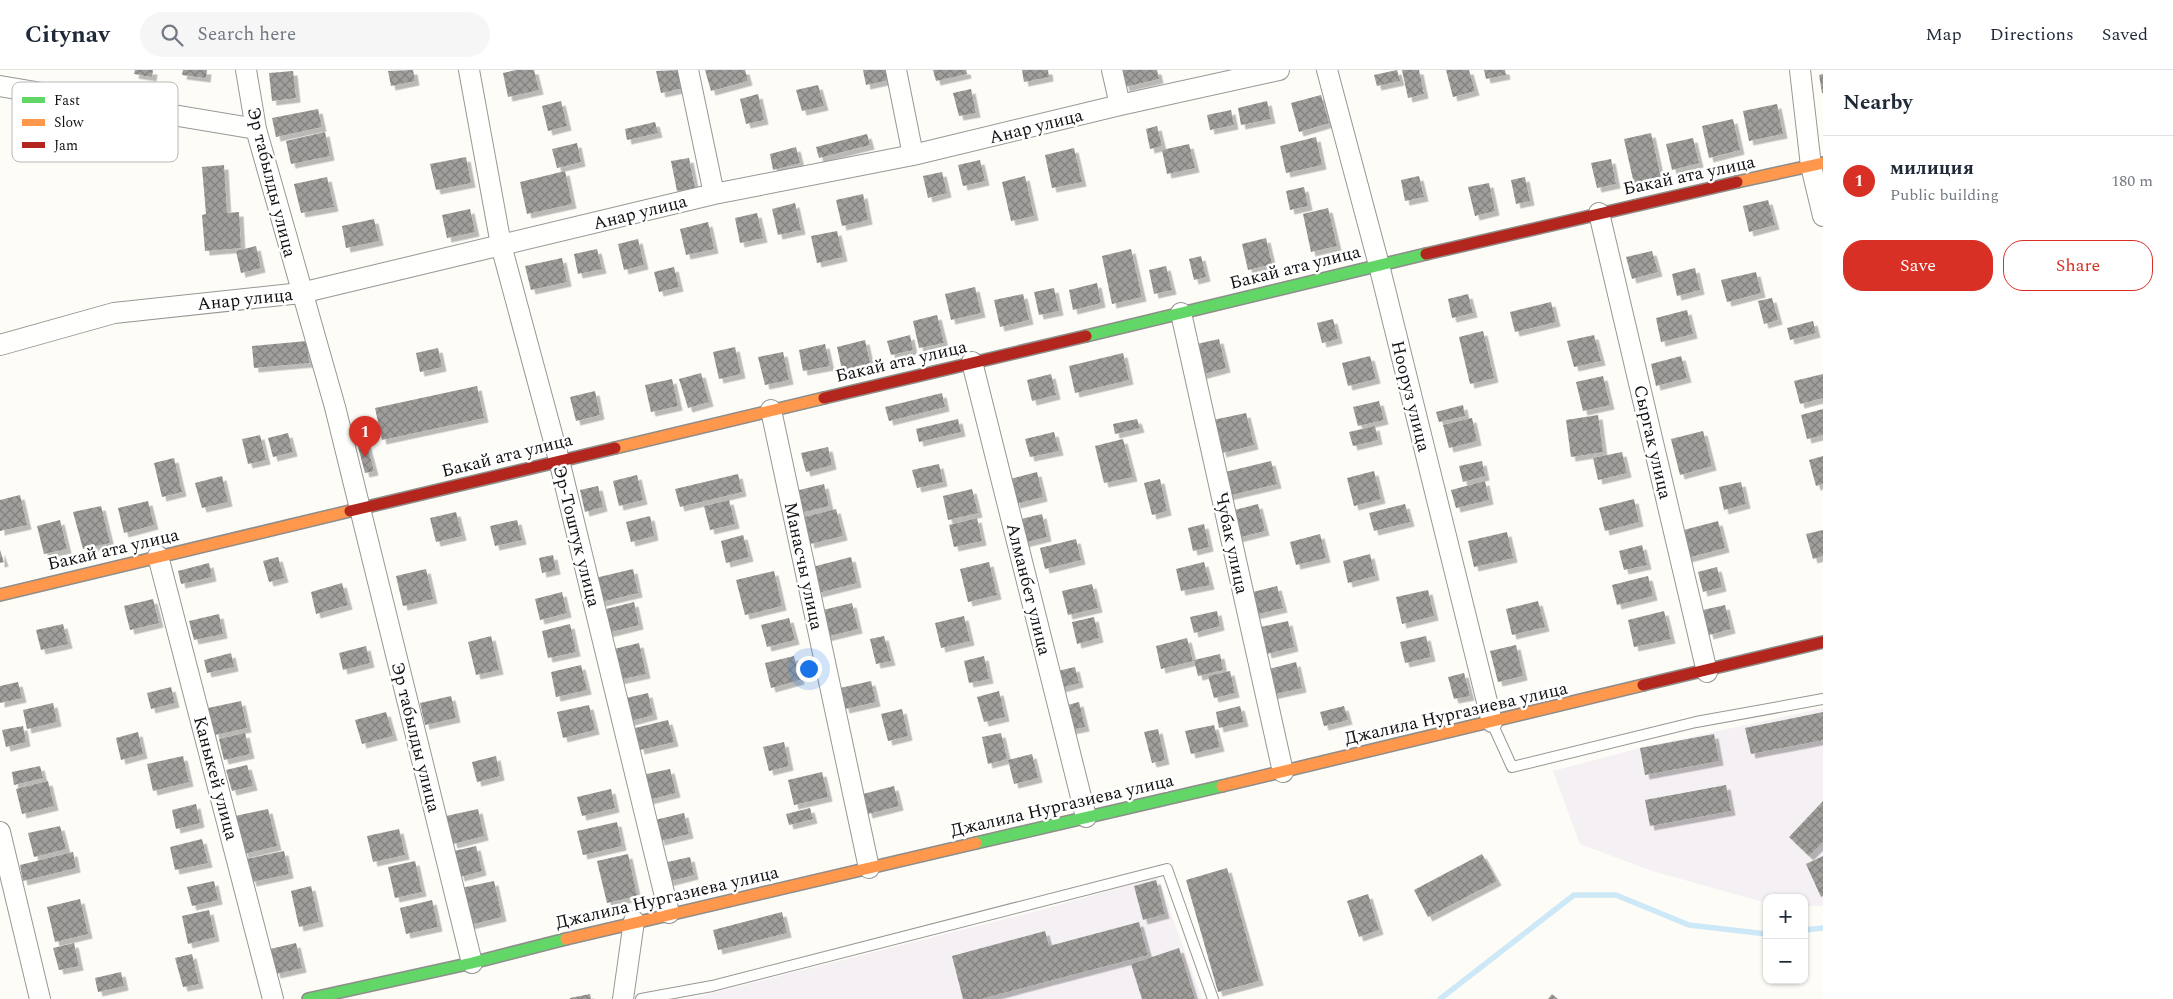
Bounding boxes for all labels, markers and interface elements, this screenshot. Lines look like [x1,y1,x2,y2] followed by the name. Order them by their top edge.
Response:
[140,12,490,57] search box
[25,17,110,53] text: Citynav
[198,20,296,49] text: Search here
[158,21,186,49] icon: search
[1926,21,1962,48] text: Map
[1990,21,2074,48] text: Directions
[2102,21,2148,48] text: Saved
[12,82,178,162] legend
[1843,87,1913,119] text: Nearby
[54,90,80,111] text: Fast
[986,102,1086,151] street label: Анар улица
[240,104,303,260] street label: Эр табылды улица
[54,112,84,133] text: Slow
[54,135,78,156] text: Jam
[1621,148,1758,203] street label: Бакай ата улица
[1890,154,1974,183] text: милиция
[1855,169,1863,193] text: 1
[2111,169,2153,193] text: 180 m
[1890,183,1999,207] text: Public building
[590,188,690,237] street label: Анар улица
[1227,238,1364,297] street label: Бакай ата улица
[1843,240,1993,291] button: Save
[2003,240,2153,291] button: Share
[196,281,294,318] street label: Анар улица
[833,333,970,390] street label: Бакай ата улица
[1384,338,1437,455] street label: Нооруз улица
[1626,382,1679,502] street label: Сыргак улица
[349,416,381,457] pin: 1
[439,426,576,485] street label: Бакай ата улица
[546,462,607,610] street label: Эр-Тоштук улица
[1208,490,1256,597] street label: Чубак улица
[777,500,830,633] street label: Манасчы улица
[999,520,1058,658] street label: Алманбет улица
[45,521,182,578] street label: Бакай ата улица
[796,656,822,682] your location
[384,659,447,815] street label: Эр табылды улица
[1342,675,1571,752] street label: Джалила Нургазиева улица
[186,713,245,843] street label: Каныкей улица
[948,767,1177,844] street label: Джалила Нургазиева улица
[553,859,782,936] street label: Джалила Нургазиева улица
[1763,894,1808,984] map controls
[1763,894,1808,939] button: +
[1763,939,1808,984] button: −

